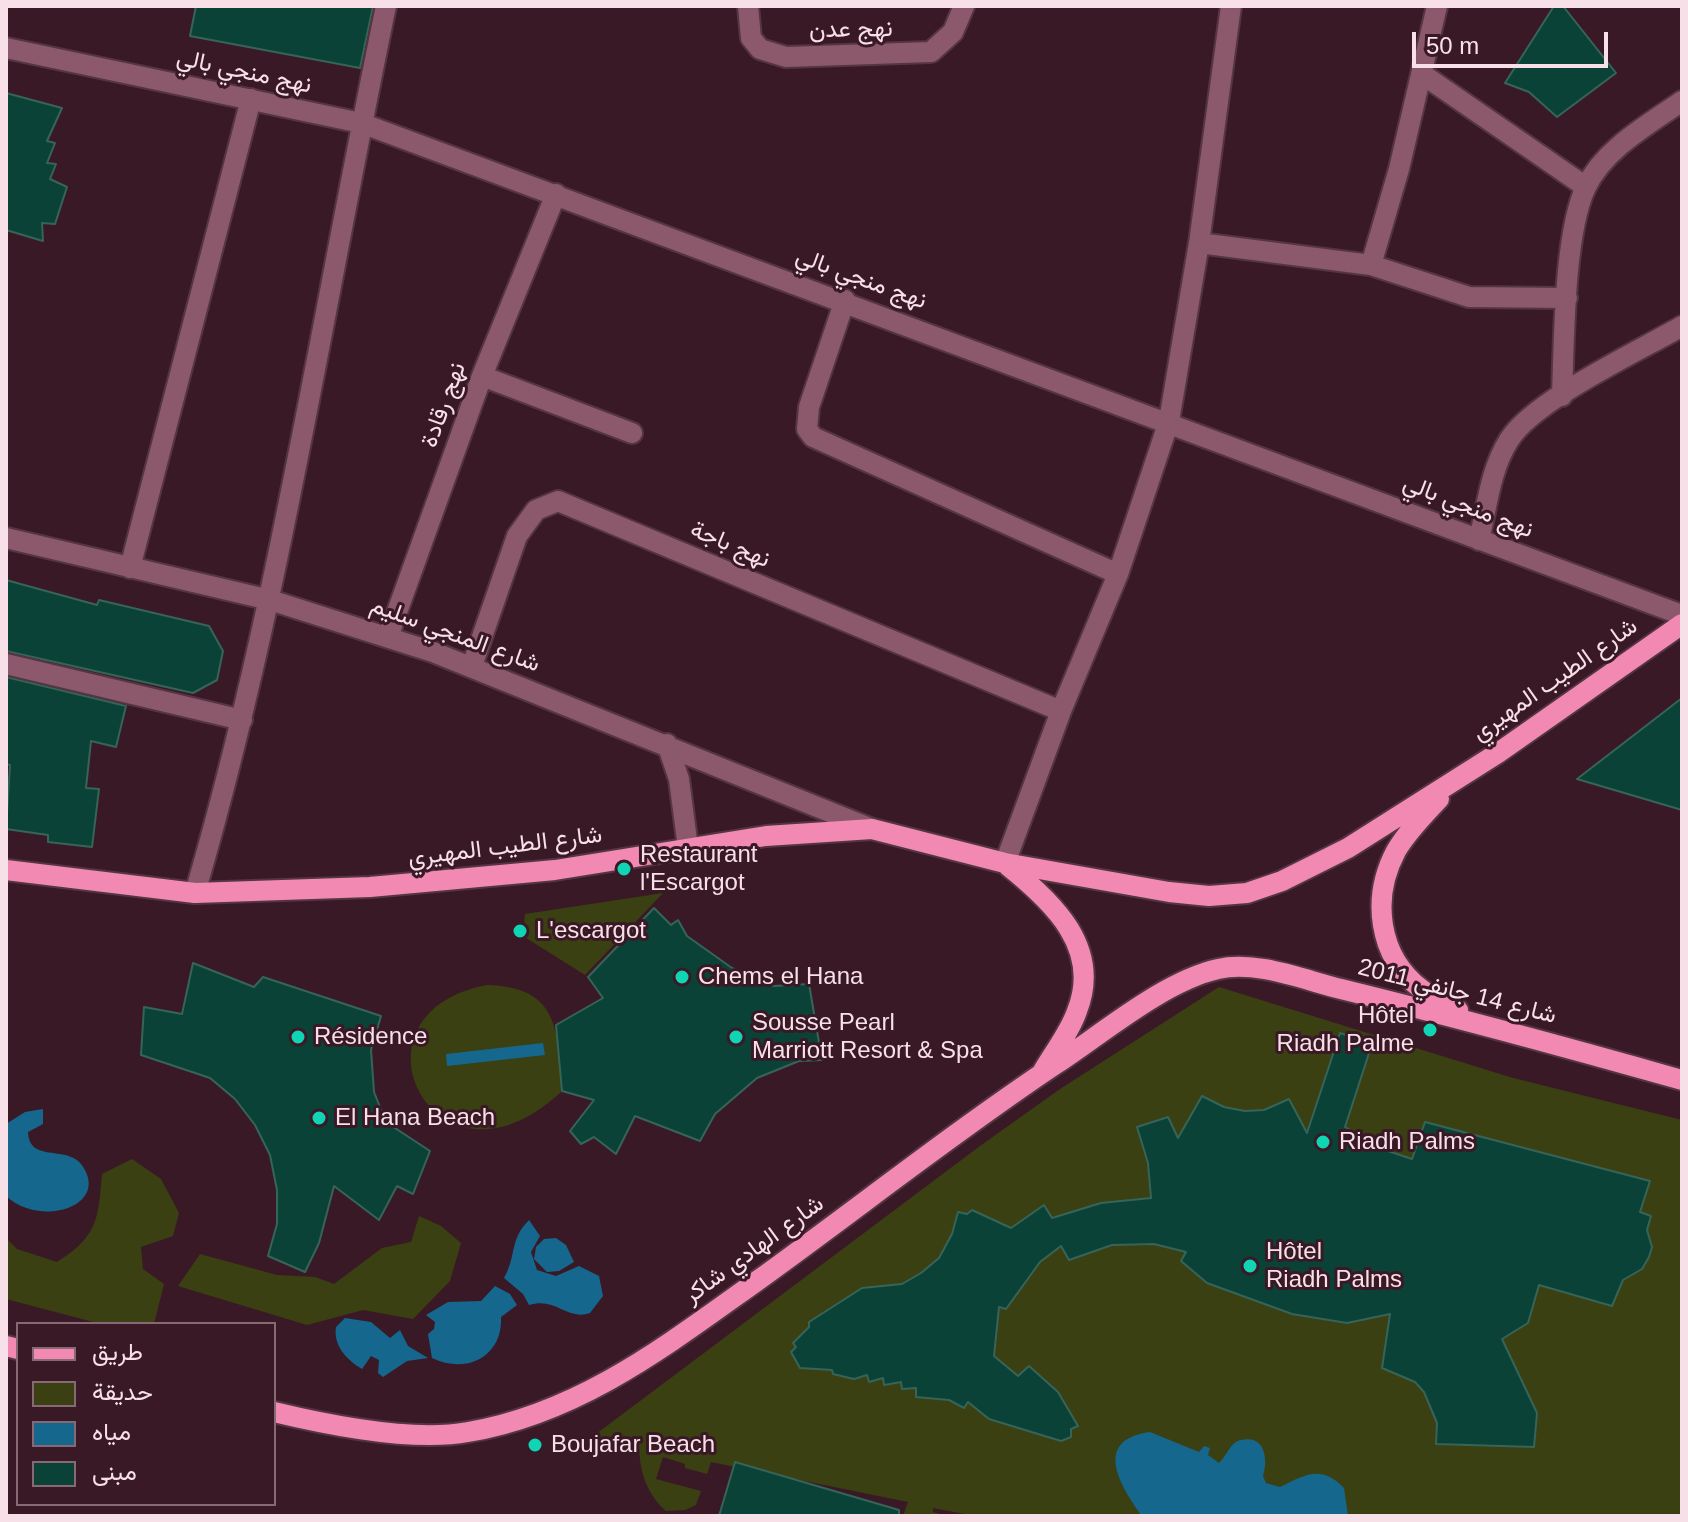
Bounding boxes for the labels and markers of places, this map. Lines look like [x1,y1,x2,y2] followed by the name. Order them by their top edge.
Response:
[640,841,757,897] place label: Restaurant l'Escargot
[615,860,633,878] marker: Restaurant l'Escargot
[536,917,646,945] place label: L'escargot
[511,922,529,940] marker: L'escargot
[698,963,863,991] place label: Chems el Hana
[673,968,691,986] marker: Chems el Hana
[1277,1002,1414,1058] place label: Hôtel Riadh Palme
[752,1009,983,1065] place label: Sousse Pearl Marriott Resort & Spa
[1421,1021,1439,1039] marker: Hôtel Riadh Palme
[314,1023,427,1051] place label: Résidence
[289,1028,307,1046] marker: Résidence
[727,1028,745,1046] marker: Sousse Pearl Marriott Resort & Spa
[335,1104,495,1132] place label: El Hana Beach
[310,1109,328,1127] marker: El Hana Beach
[1339,1128,1475,1156] place label: Riadh Palms
[1314,1133,1332,1151] marker: Riadh Palms
[1266,1238,1402,1294] place label: Hôtel Riadh Palms
[1241,1257,1259,1275] marker: Hôtel Riadh Palms
[551,1431,715,1459] place label: Boujafar Beach
[526,1436,544,1454] marker: Boujafar Beach

